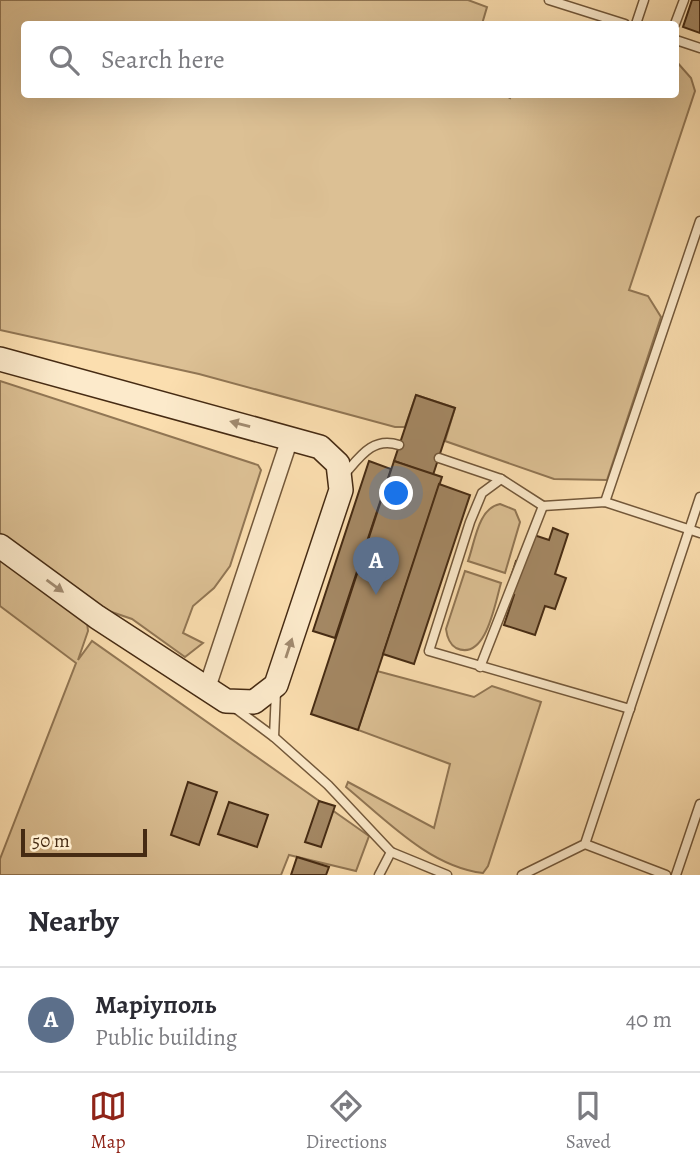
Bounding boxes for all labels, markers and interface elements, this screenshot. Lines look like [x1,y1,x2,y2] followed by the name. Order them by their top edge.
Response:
[21,21,679,98] search box
[45,41,83,79] icon: search
[101,42,225,77] text: Search here
[229,418,251,429] one-way arrow
[379,476,413,510] your location
[353,537,399,595] pin: A
[46,579,64,593] one-way arrow
[284,638,294,659] one-way arrow
[21,826,147,858] scale bar
[32,828,70,854] text: 50 m
[28,901,119,941] text: Nearby
[95,987,216,1022] text: Маріуполь
[44,1004,58,1035] text: A
[626,1004,672,1035] text: 40 m
[95,1022,237,1053] text: Public building
[89,1087,127,1155] tab: Map
[306,1087,387,1155] tab: Directions
[566,1087,611,1155] tab: Saved

